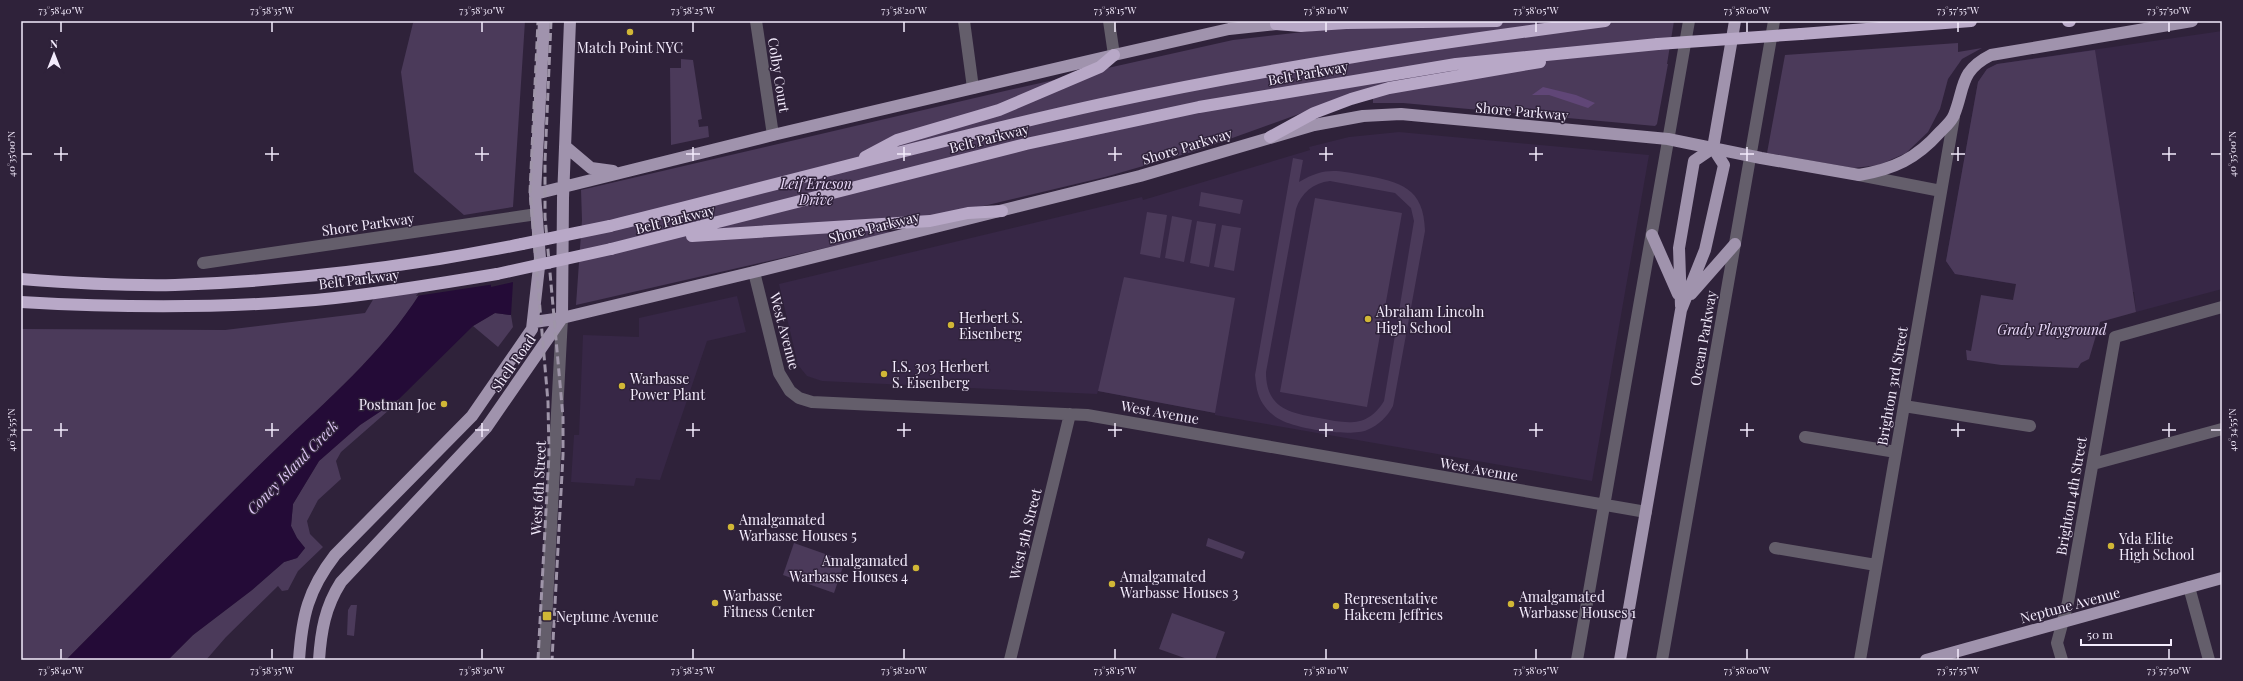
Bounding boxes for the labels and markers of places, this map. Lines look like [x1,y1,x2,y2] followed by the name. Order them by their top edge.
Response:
[625,27,635,37] marker: Match Point NYC
[577,38,683,57] place label: Match Point NYC
[1375,302,1485,337] place label: Abraham Lincoln High School
[959,308,1023,343] place label: Herbert S. Eisenberg
[1363,314,1373,324] marker: Abraham Lincoln High School
[946,320,956,330] marker: Herbert S. Eisenberg
[892,357,990,392] place label: I.S. 303 Herbert S. Eisenberg
[629,369,706,404] place label: Warbasse Power Plant
[879,369,889,379] marker: I.S. 303 Herbert S. Eisenberg
[617,381,627,391] marker: Warbasse Power Plant
[359,395,436,414] place label: Postman Joe
[439,399,449,409] marker: Postman Joe
[738,510,857,545] place label: Amalgamated Warbasse Houses 5
[726,522,736,532] marker: Amalgamated Warbasse Houses 5
[2118,529,2195,564] place label: Yda Elite High School
[2106,541,2116,551] marker: Yda Elite High School
[788,551,908,586] place label: Amalgamated Warbasse Houses 4
[911,563,921,573] marker: Amalgamated Warbasse Houses 4
[1119,567,1238,602] place label: Amalgamated Warbasse Houses 3
[1107,579,1117,589] marker: Amalgamated Warbasse Houses 3
[722,586,816,621] place label: Warbasse Fitness Center
[1518,587,1636,622] place label: Amalgamated Warbasse Houses 1
[1344,589,1443,624] place label: Representative Hakeem Jeffries
[710,598,720,608] marker: Warbasse Fitness Center
[1506,599,1516,609] marker: Amalgamated Warbasse Houses 1
[1331,601,1341,611] marker: Representative Hakeem Jeffries
[556,607,659,626] place label: Neptune Avenue
[541,610,553,622] marker: Neptune Avenue

